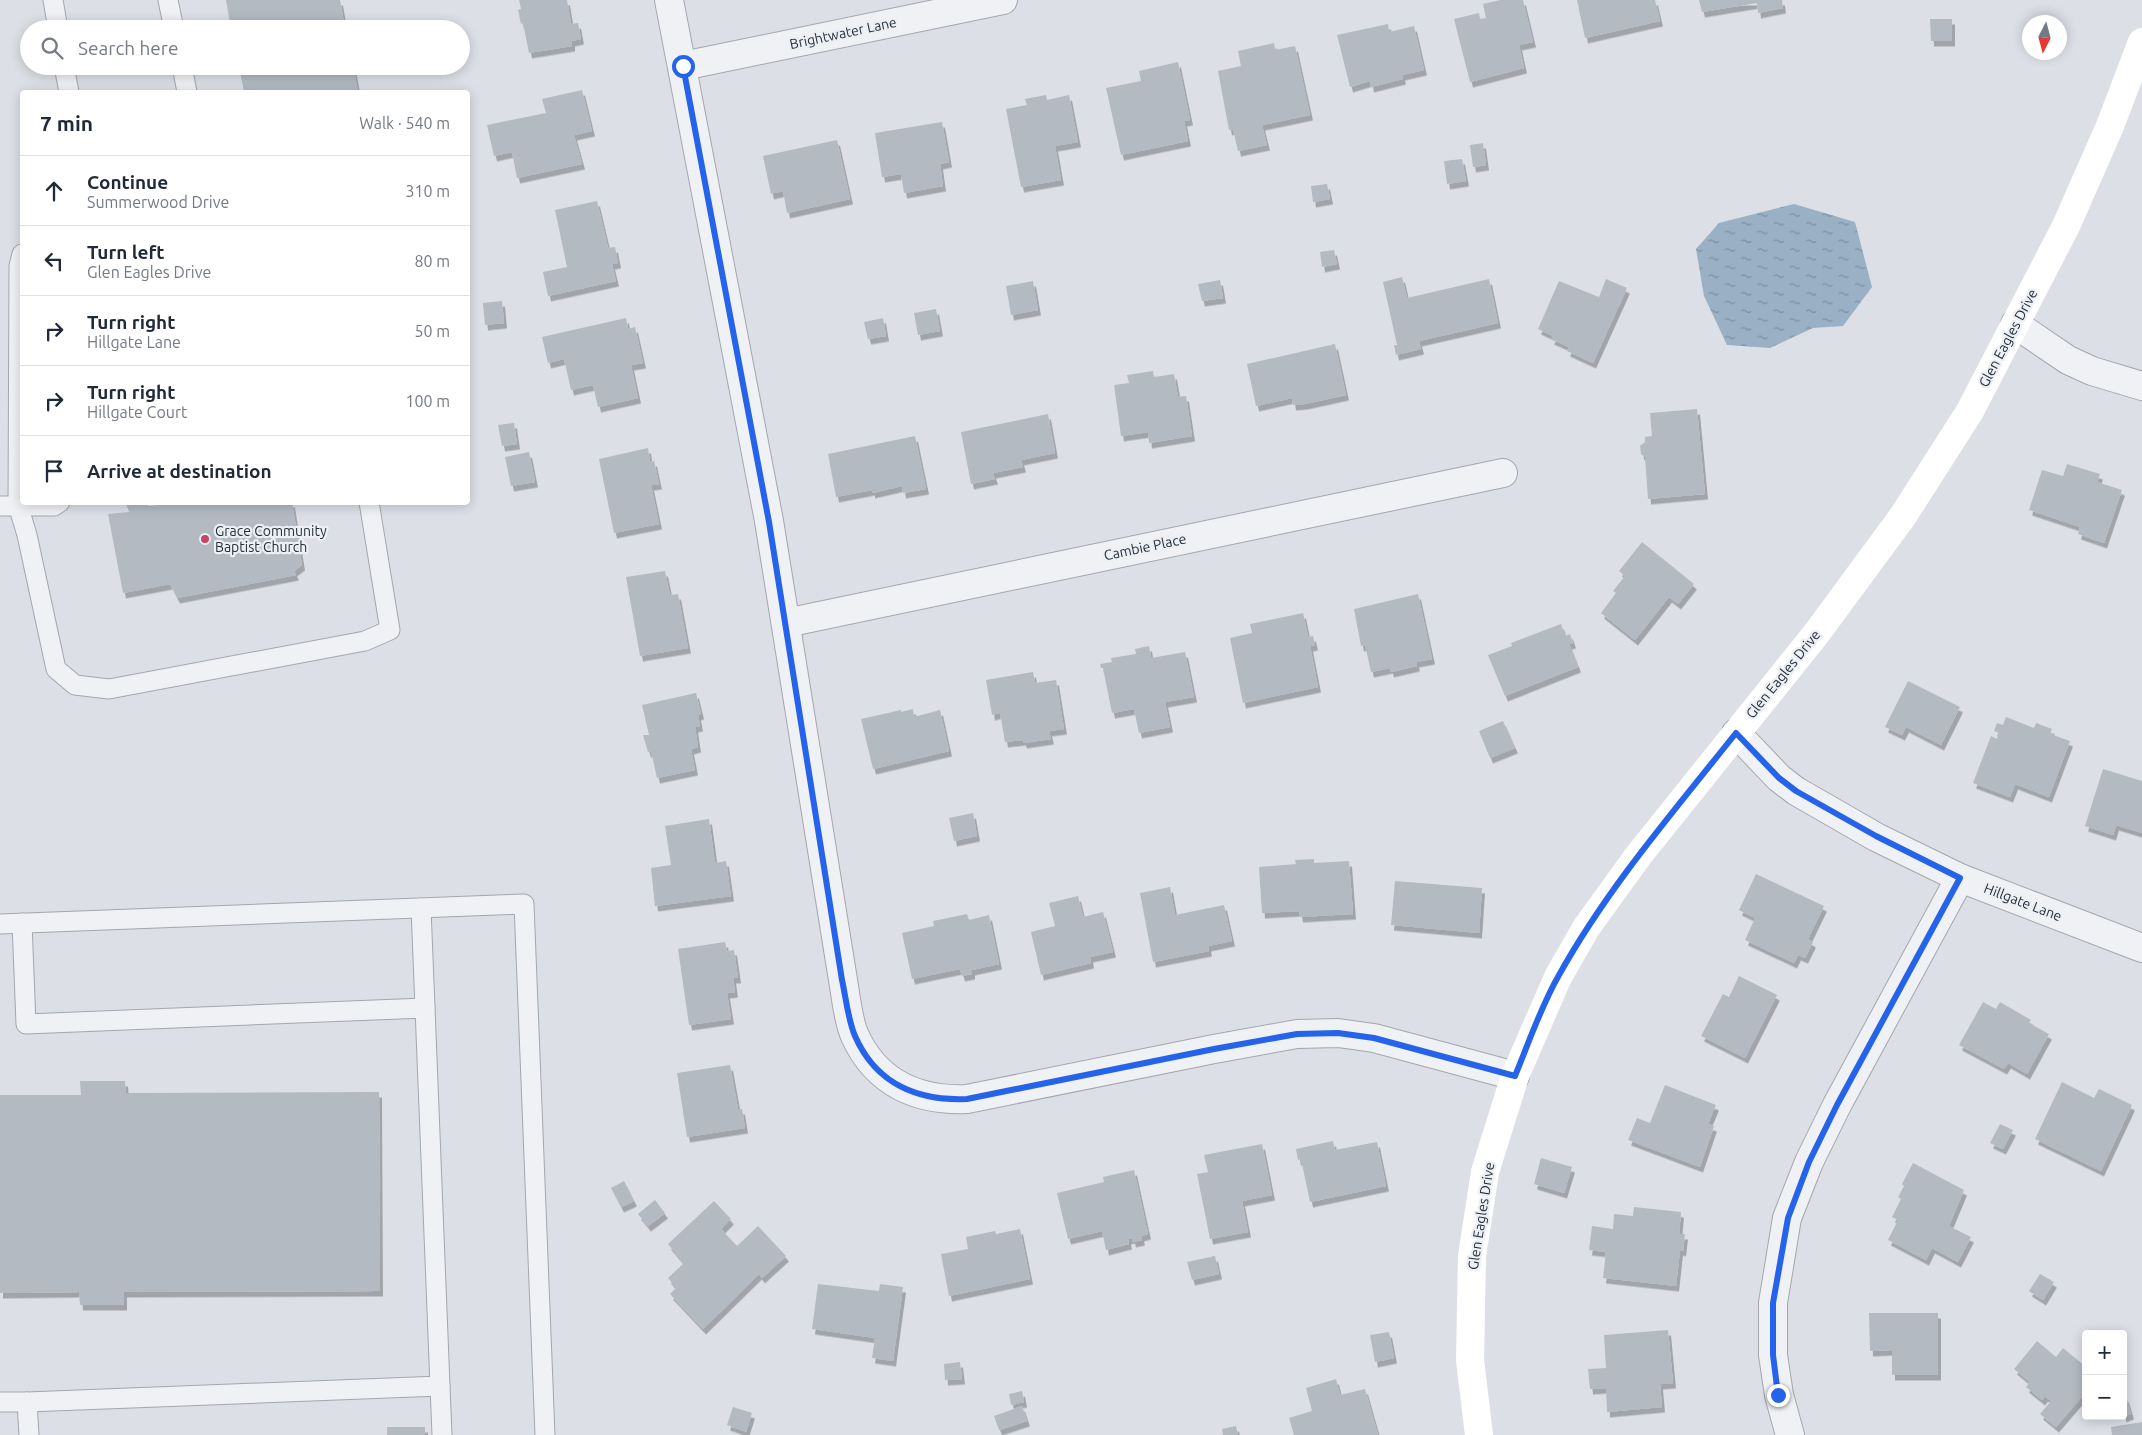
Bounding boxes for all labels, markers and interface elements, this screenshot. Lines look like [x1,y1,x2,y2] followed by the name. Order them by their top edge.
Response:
[788,14,898,52] street label: Brightwater Lane
[2022,15,2067,60] north arrow
[20,20,470,75] search box
[38,34,66,62] icon: search
[78,37,178,59] text: Search here
[672,55,695,78] route start
[40,111,93,135] text: 7 min
[359,114,450,132] text: Walk · 540 m
[87,171,168,193] text: Continue
[40,177,68,205] icon: ahead
[405,182,450,200] text: 310 m
[87,193,229,211] text: Summerwood Drive
[87,241,165,263] text: Turn left
[40,247,68,275] icon: left
[414,252,450,270] text: 80 m
[87,263,211,281] text: Glen Eagles Drive
[1975,286,2041,390] street label: Glen Eagles Drive
[87,311,175,333] text: Turn right
[40,317,68,345] icon: right
[414,322,450,340] text: 50 m
[87,333,181,351] text: Hillgate Lane
[87,381,175,403] text: Turn right
[40,387,68,415] icon: right
[405,392,450,410] text: 100 m
[87,403,187,421] text: Hillgate Court
[40,457,68,485] icon: arrive
[87,460,272,482] text: Arrive at destination
[215,523,327,555] place label: Grace Community Baptist Church
[1102,530,1188,564] street label: Cambie Place
[199,533,211,545] marker: Grace Community Baptist Church
[1743,627,1823,721] street label: Glen Eagles Drive
[1982,880,2064,924] street label: Hillgate Lane
[1465,1161,1497,1271] street label: Glen Eagles Drive
[2082,1330,2127,1420] map controls
[2082,1330,2127,1375] button: +
[2082,1375,2127,1420] button: −
[1767,1384,1790,1407] route end

